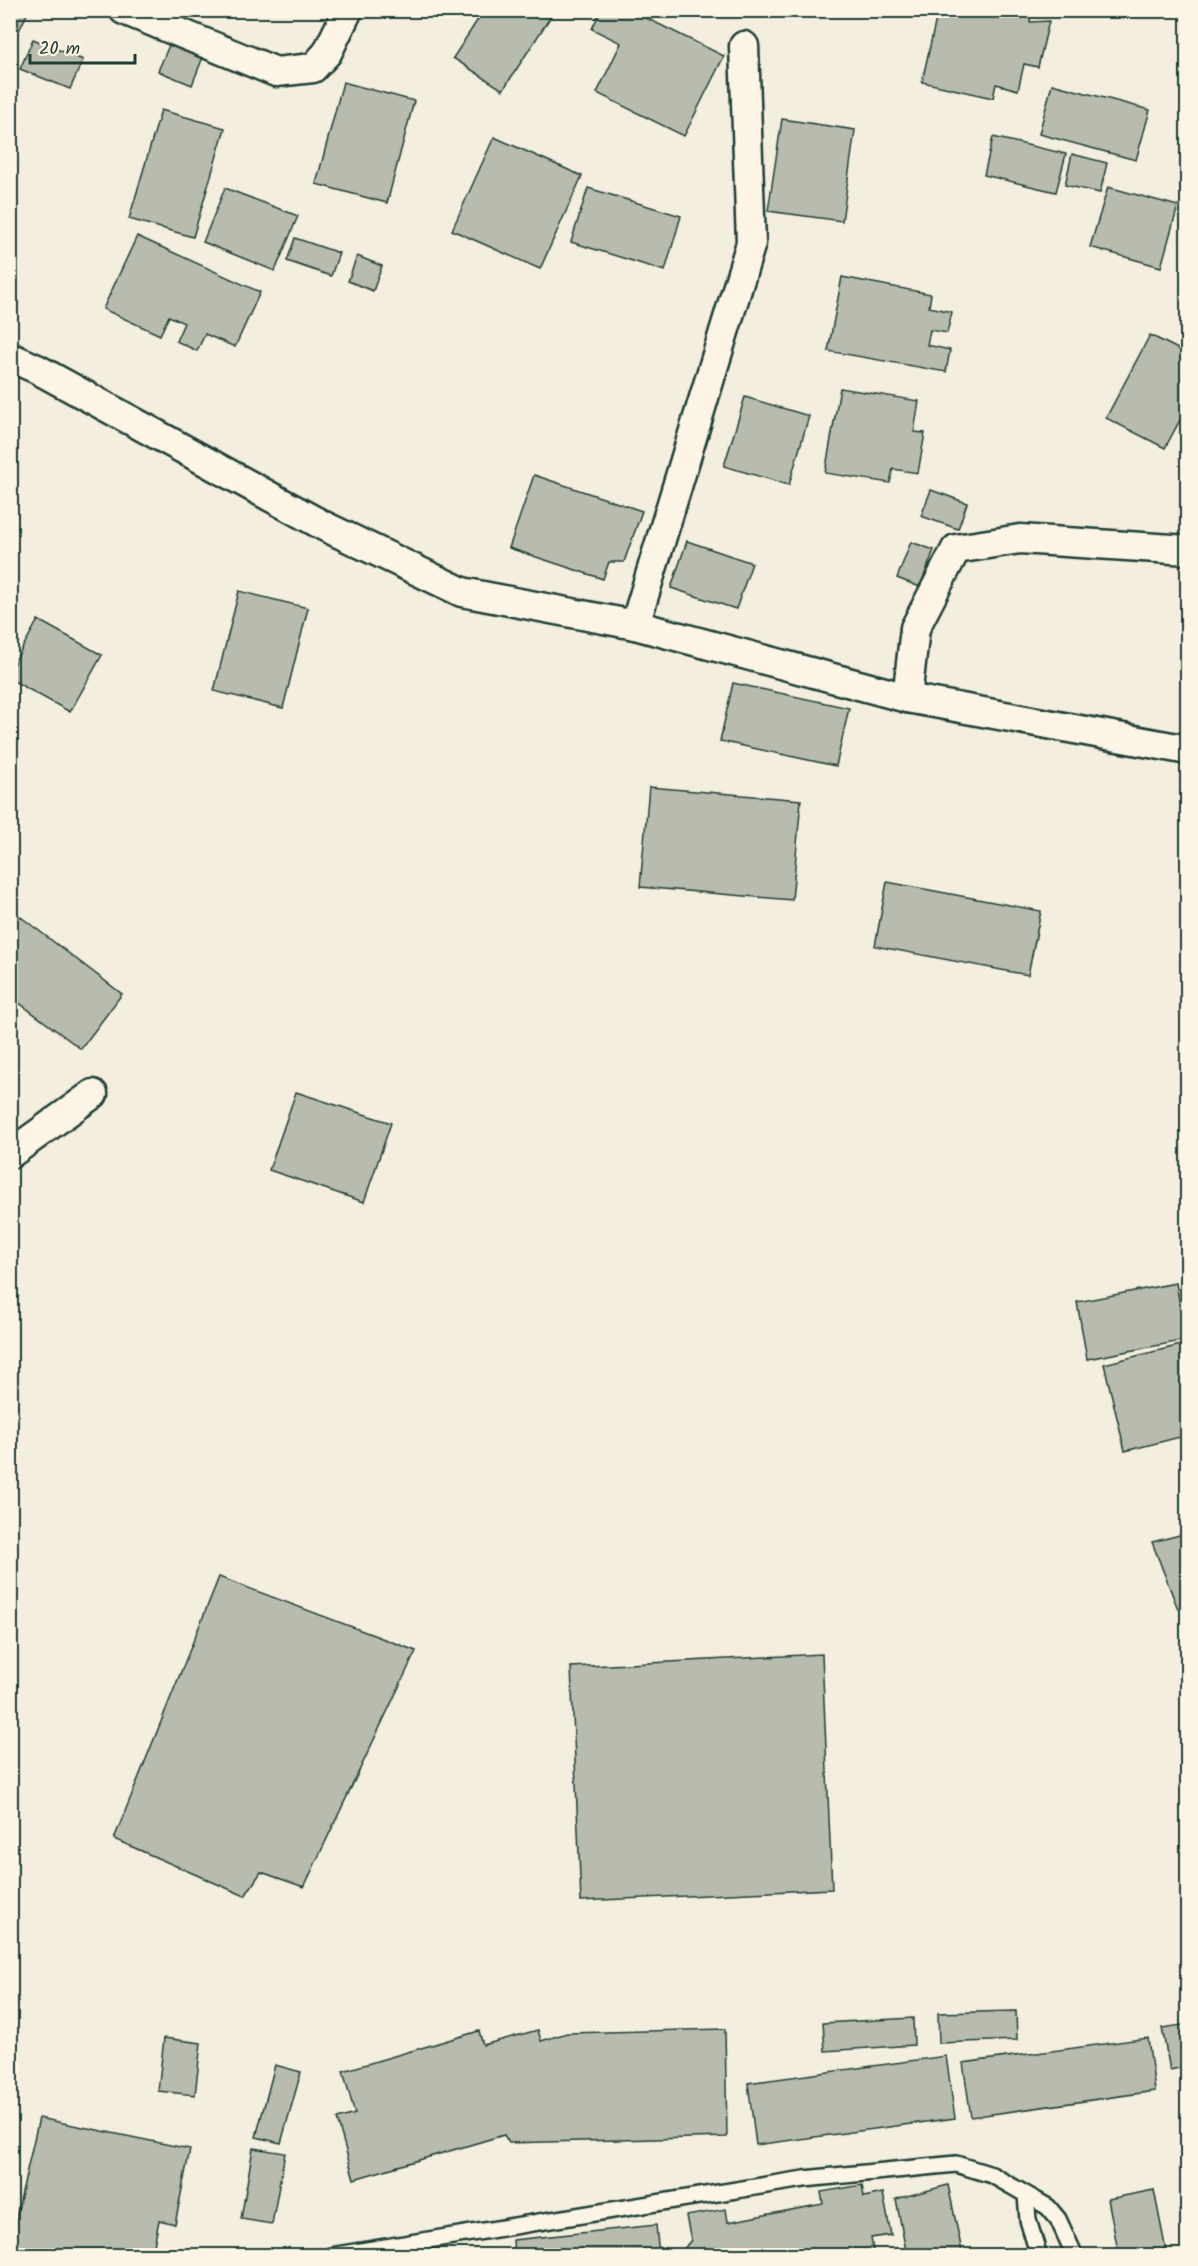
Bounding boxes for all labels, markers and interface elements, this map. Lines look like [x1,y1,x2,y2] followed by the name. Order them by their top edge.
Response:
[30,27,135,65] scale bar
[39,35,80,64] text: 20 m

